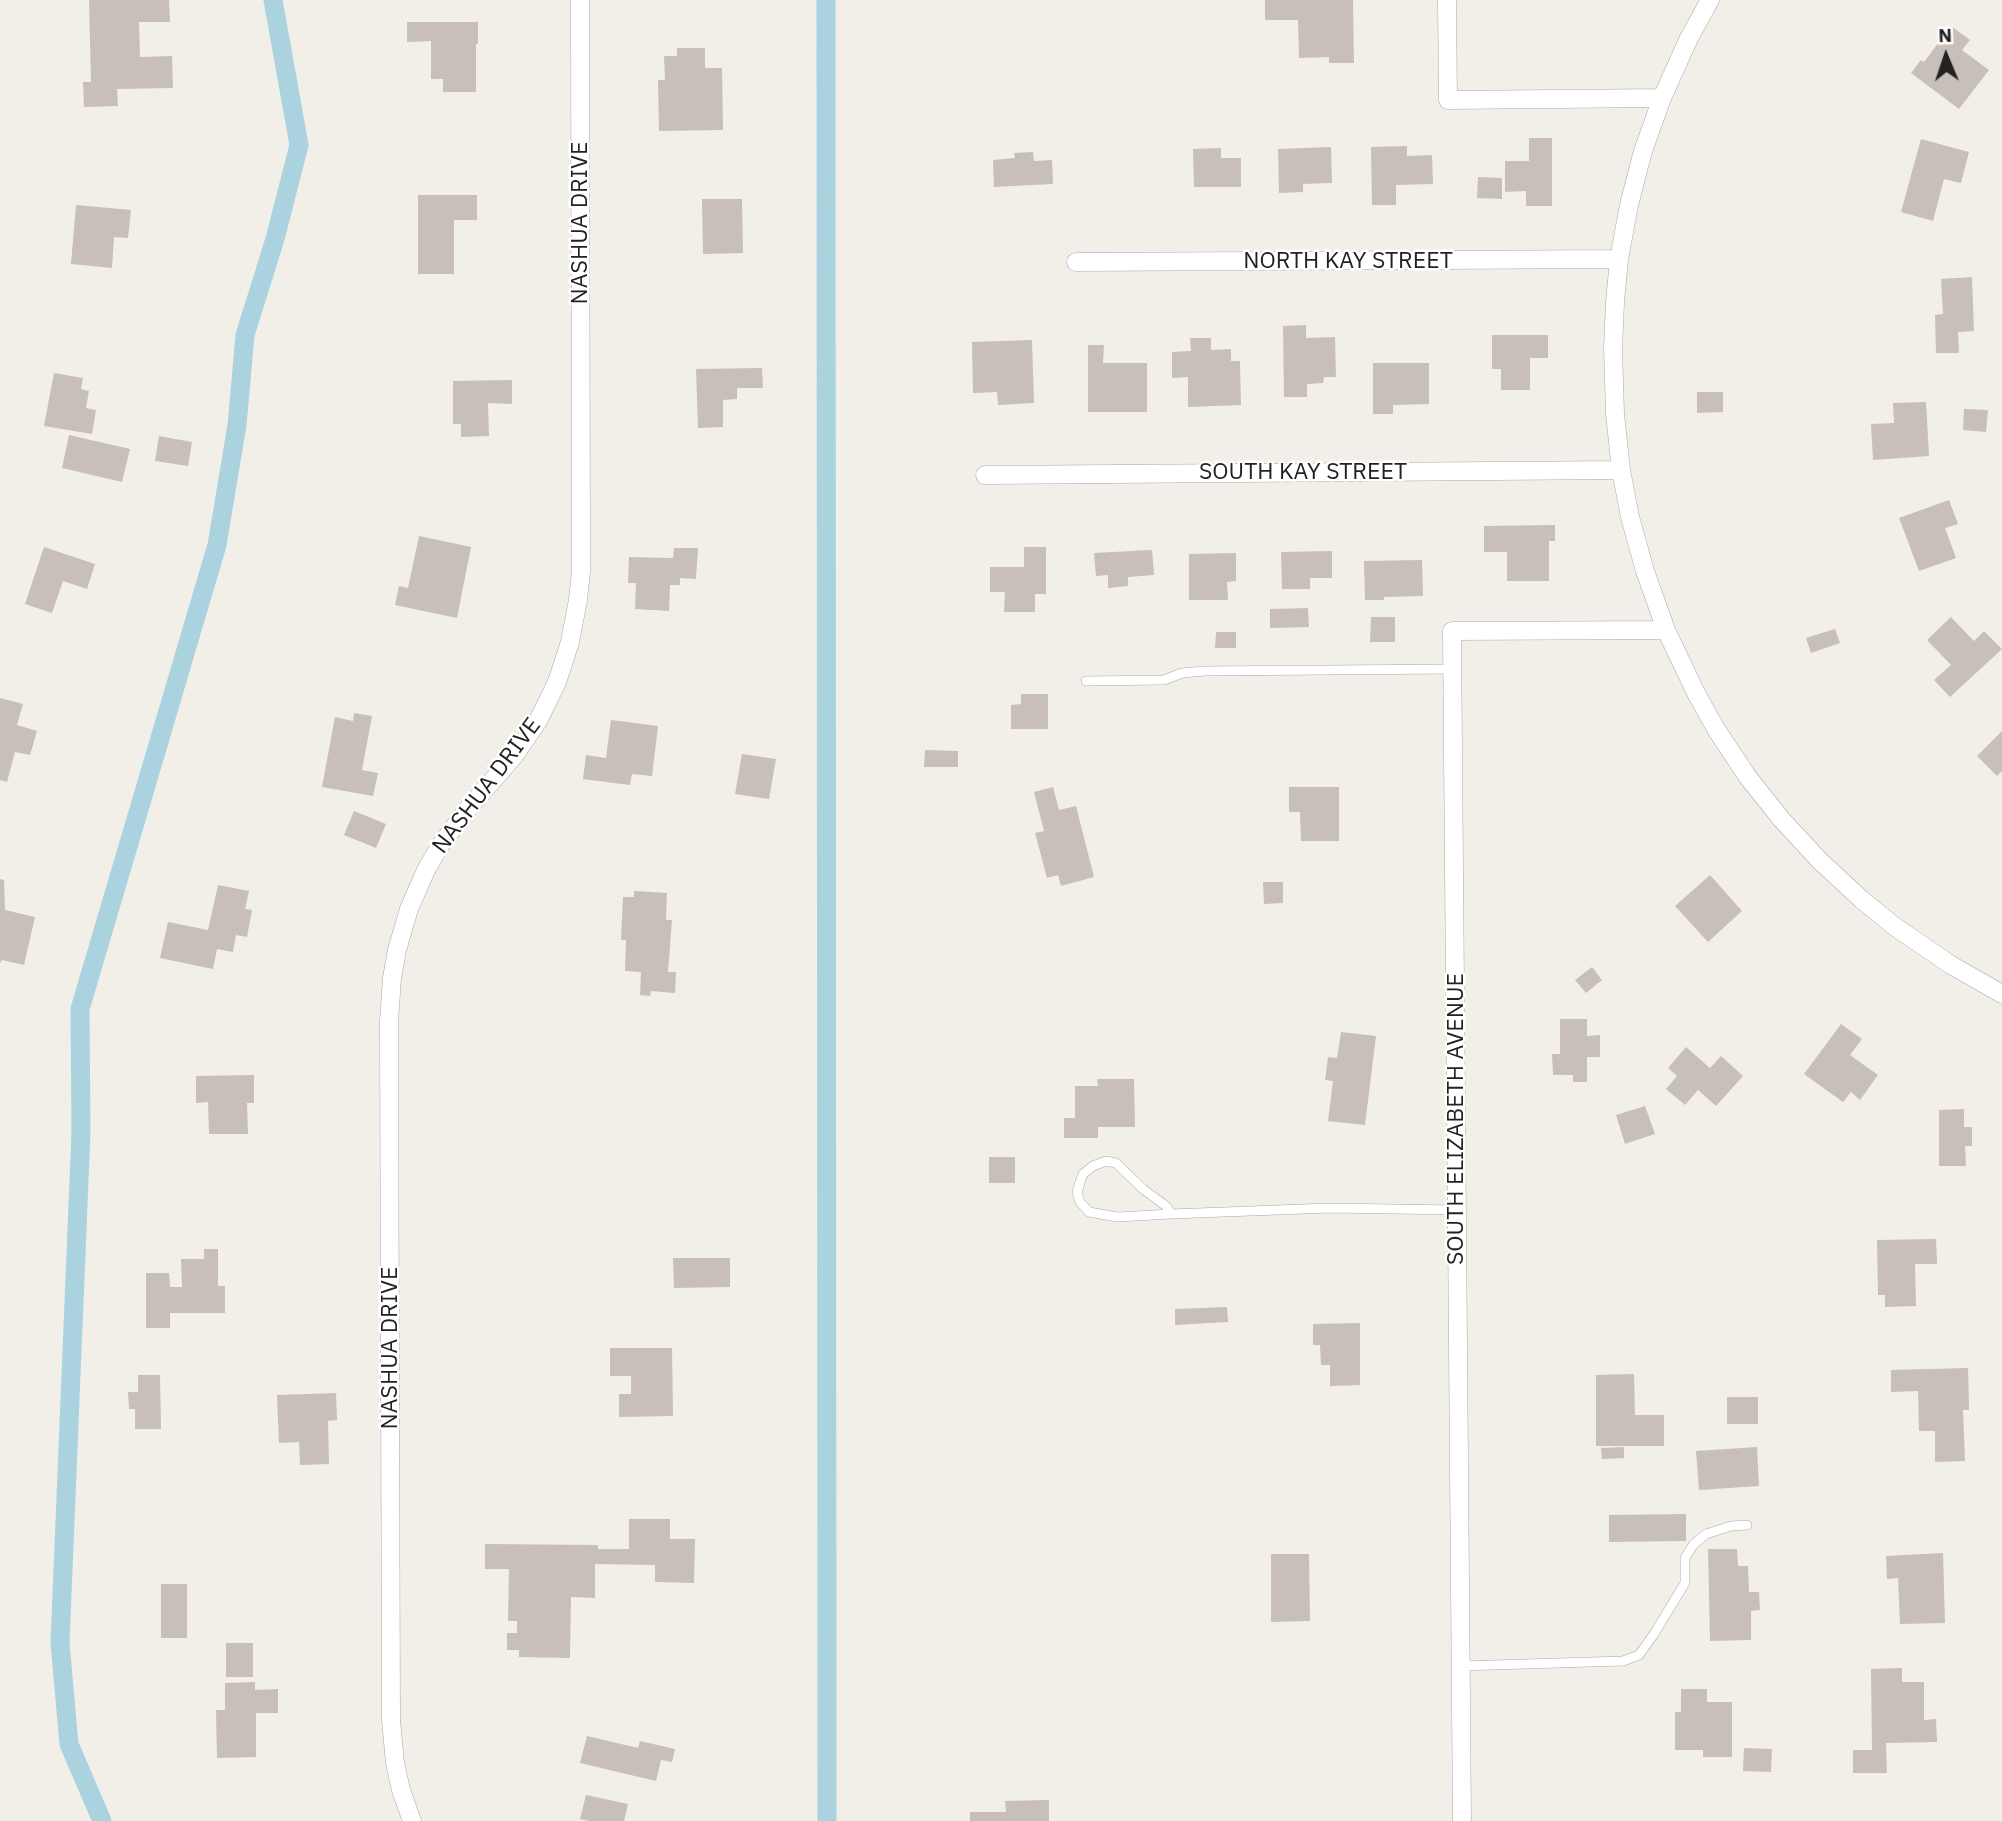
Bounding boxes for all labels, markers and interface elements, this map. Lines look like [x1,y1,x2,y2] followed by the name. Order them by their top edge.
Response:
[1911,21,1981,91] north arrow
[1938,23,1953,47] text: N
[566,142,594,304] street label: NASHUA DRIVE
[1243,247,1453,275] street label: NORTH KAY STREET
[1199,458,1407,486] street label: SOUTH KAY STREET
[427,713,547,859] street label: NASHUA DRIVE
[1442,973,1470,1265] street label: SOUTH ELIZABETH AVENUE
[376,1267,404,1429] street label: NASHUA DRIVE

